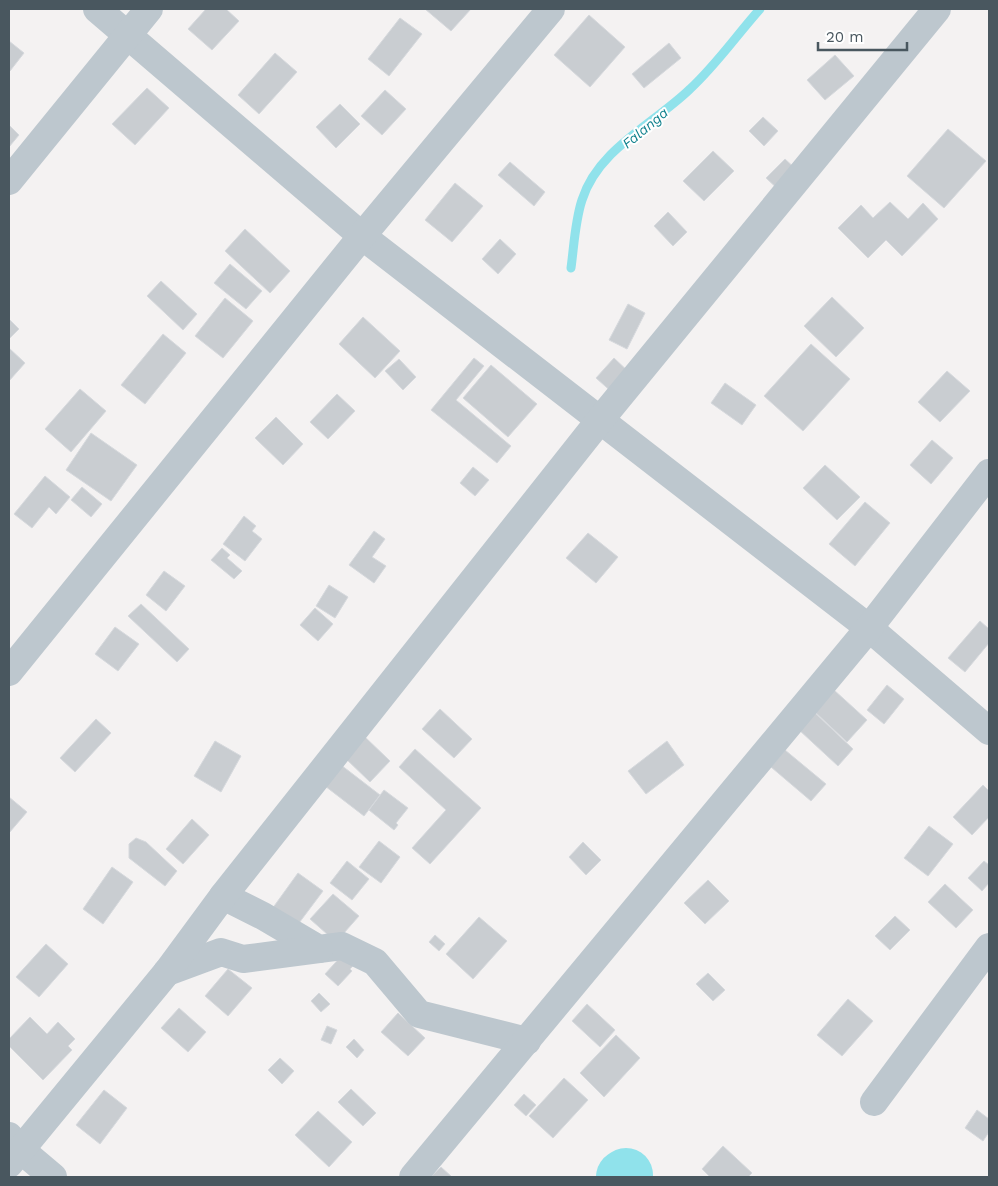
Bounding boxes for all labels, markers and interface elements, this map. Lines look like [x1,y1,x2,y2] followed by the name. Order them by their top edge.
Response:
[818,20,907,52] scale bar
[826,28,864,46] text: 20 m
[619,104,671,152] water label: Falanga

